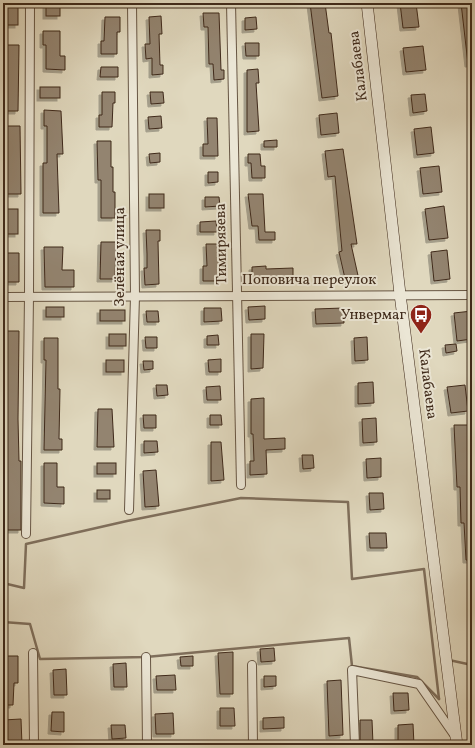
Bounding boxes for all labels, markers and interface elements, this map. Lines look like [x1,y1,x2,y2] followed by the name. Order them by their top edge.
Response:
[344,30,374,102] street label: Калабаева
[211,203,233,285] street label: Тимирязева
[110,207,131,307] street label: Зелёная улица
[242,270,376,291] street label: Поповича переулок
[408,302,434,335] bus stop icon: Унвермаг
[341,305,406,326] place label: Унвермаг
[412,348,442,420] street label: Калабаева

